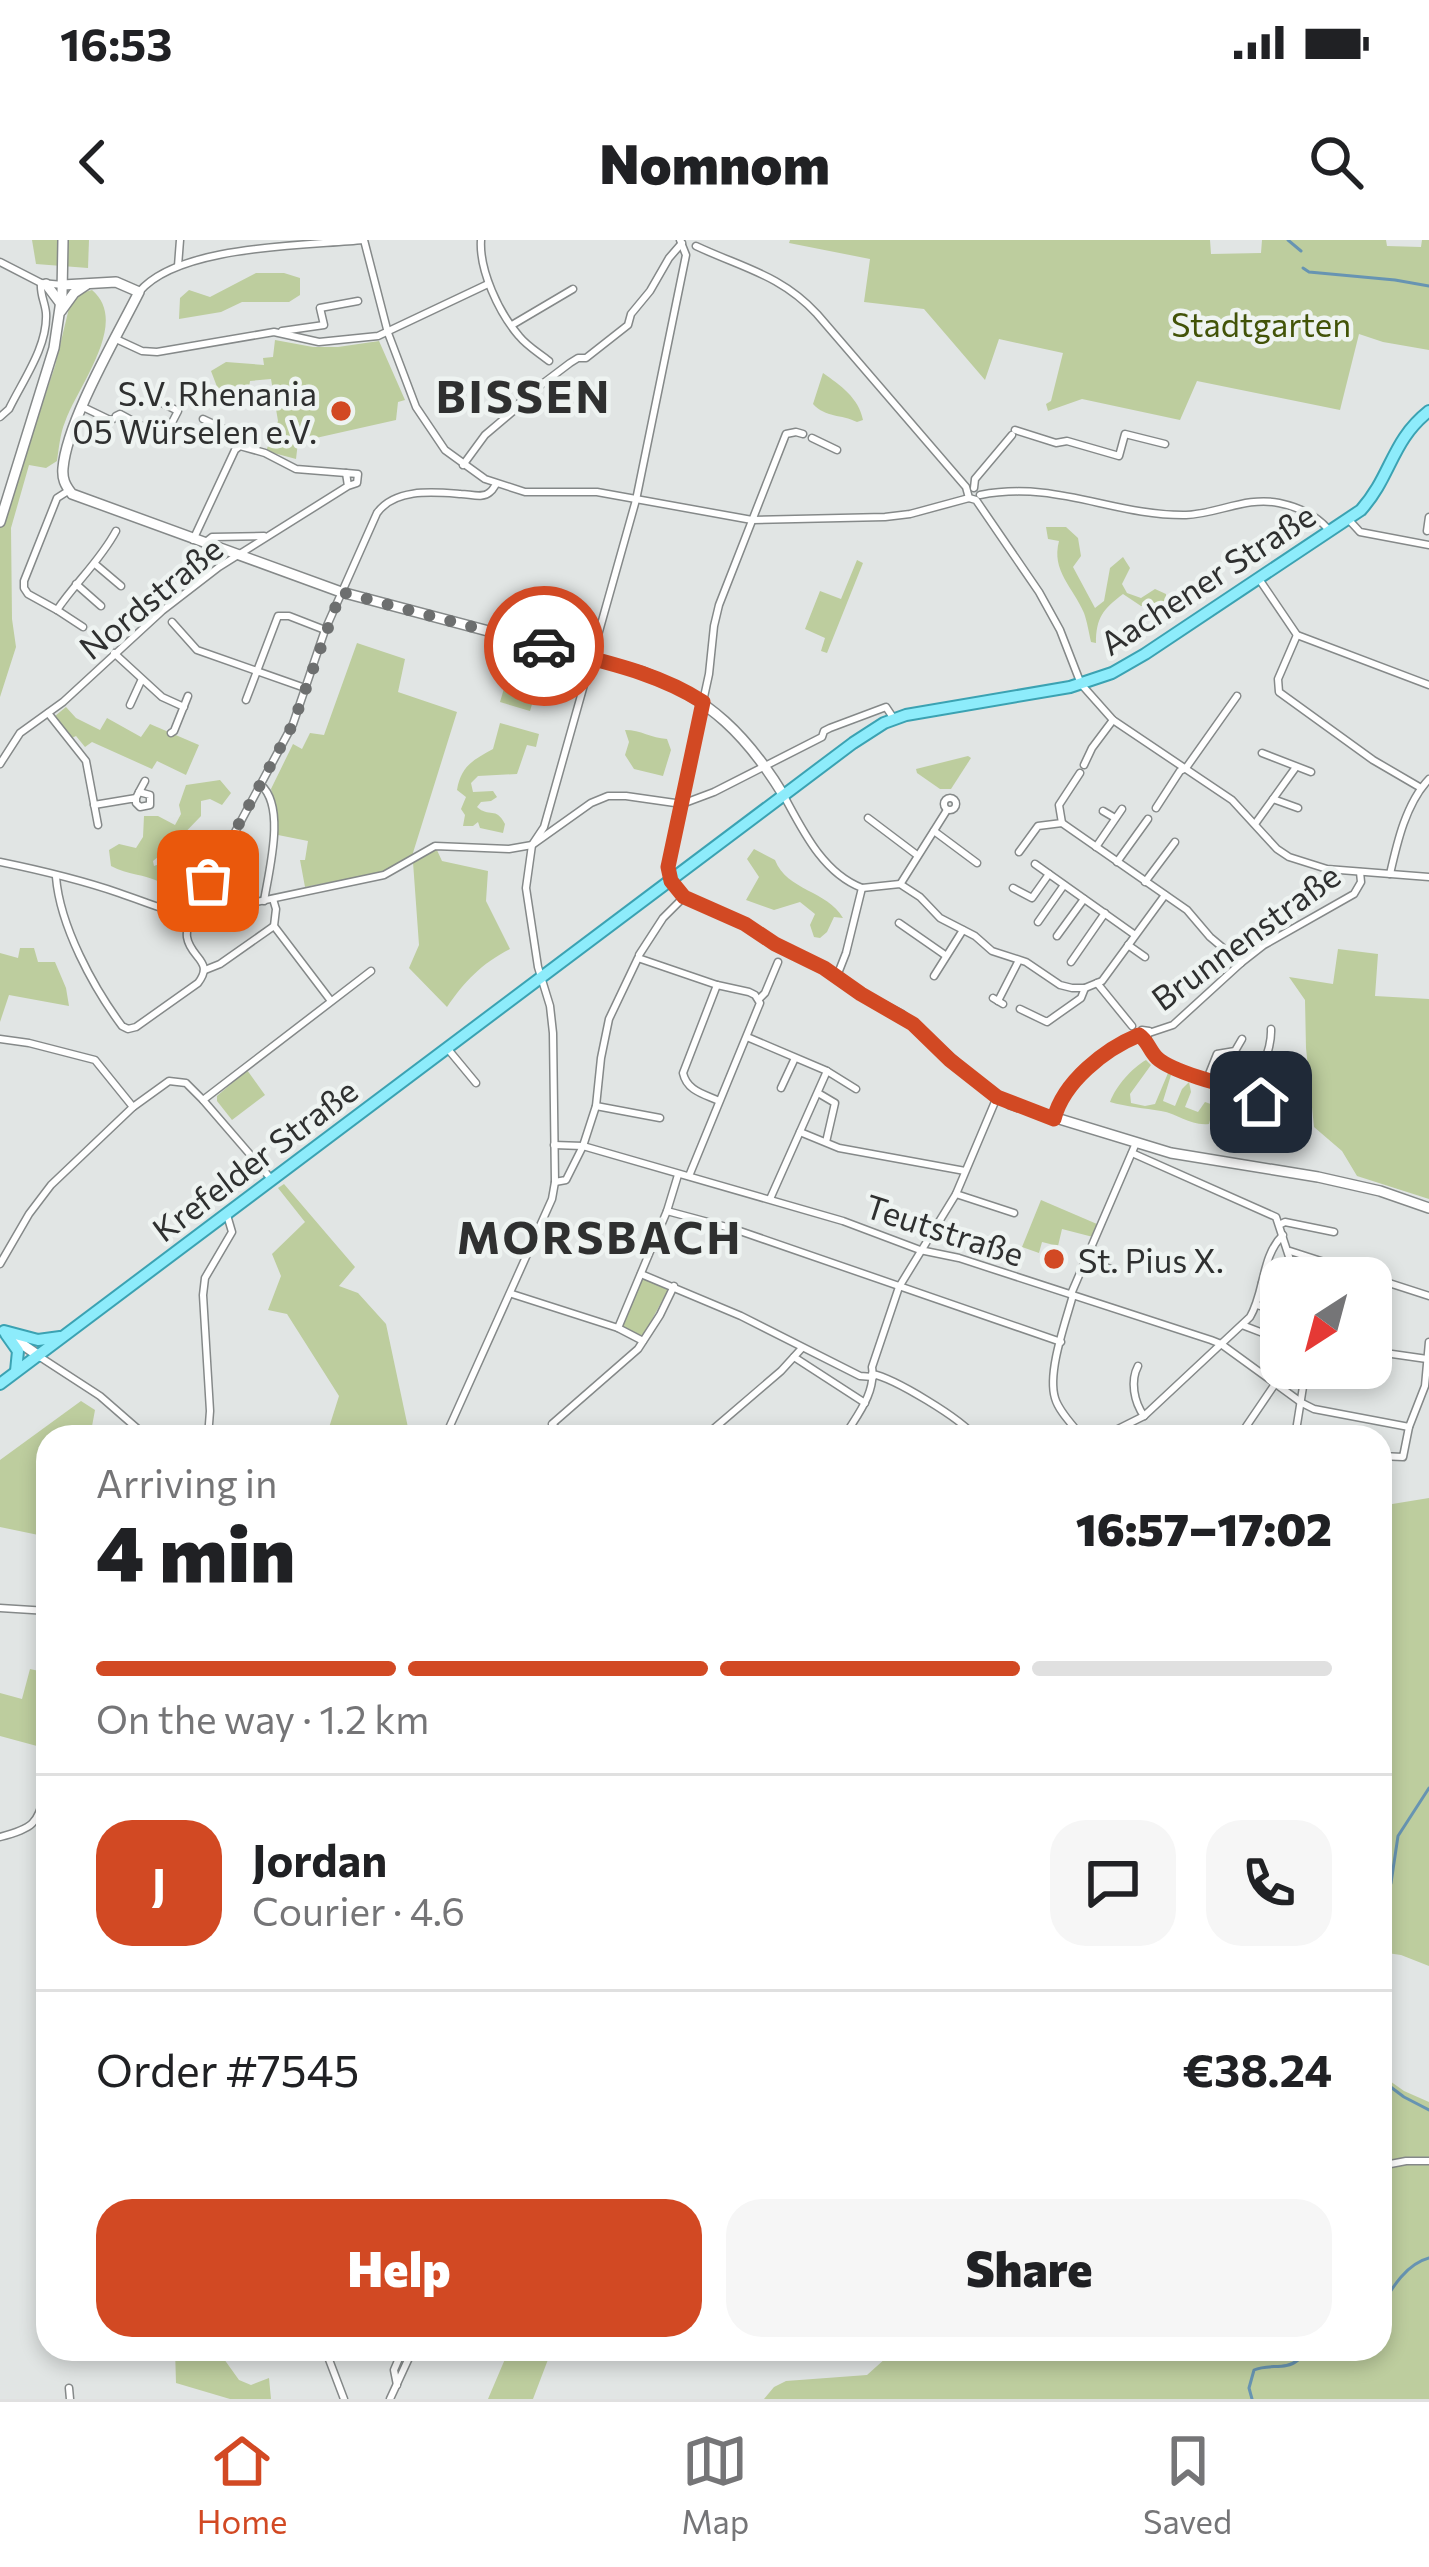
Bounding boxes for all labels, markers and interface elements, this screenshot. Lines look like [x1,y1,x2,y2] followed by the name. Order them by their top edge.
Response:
[60,15,172,70] text: 16:53
[60,129,126,195] icon: back
[599,129,830,195] text: Nomnom
[1303,129,1369,195] icon: search
[1171,303,1351,344] park label: Stadtgarten
[436,367,612,422] district label: BISSEN
[72,372,317,451] place label: S.V. Rhenania 05 Würselen e.V.
[328,398,354,424] marker: S.V. Rhenania 05 Würselen e.V.
[1092,493,1322,663] street label: Aachener Straße
[70,527,230,667] street label: Nordstraße
[484,586,604,706] courier
[511,613,577,679] icon: car
[157,830,259,932] pin
[175,848,241,914] icon: bag
[1143,854,1347,1018] street label: Brunnenstraße
[1210,1051,1312,1153] pin
[143,1069,365,1249] street label: Krefelder Straße
[1228,1069,1294,1135] icon: home
[861,1184,1029,1274] street label: Teutstraße
[457,1208,743,1263] district label: MORSBACH
[1078,1239,1224,1280] place label: St. Pius X.
[1041,1246,1067,1272] marker: St. Pius X.
[1260,1257,1392,1389] north arrow
[1260,1257,1392,1389] map controls
[96,1458,277,1506] text: Arriving in
[1076,1500,1332,1555] text: 16:57–17:02
[96,1503,295,1598] text: 4 min
[96,1694,429,1742] text: On the way · 1.2 km
[1050,1820,1176,1946] button: chat
[1206,1820,1332,1946] button: phone
[252,1831,387,1886] text: Jordan
[152,1855,166,1910] text: J
[252,1886,465,1934] text: Courier · 4.6
[96,2041,359,2096] text: Order #7545
[1182,2041,1332,2096] text: €38.24
[96,2199,702,2337] button: Help
[726,2199,1332,2337] button: Share
[197,2428,288,2541] tab: Home
[681,2428,749,2541] tab: Map
[1143,2428,1232,2541] tab: Saved

